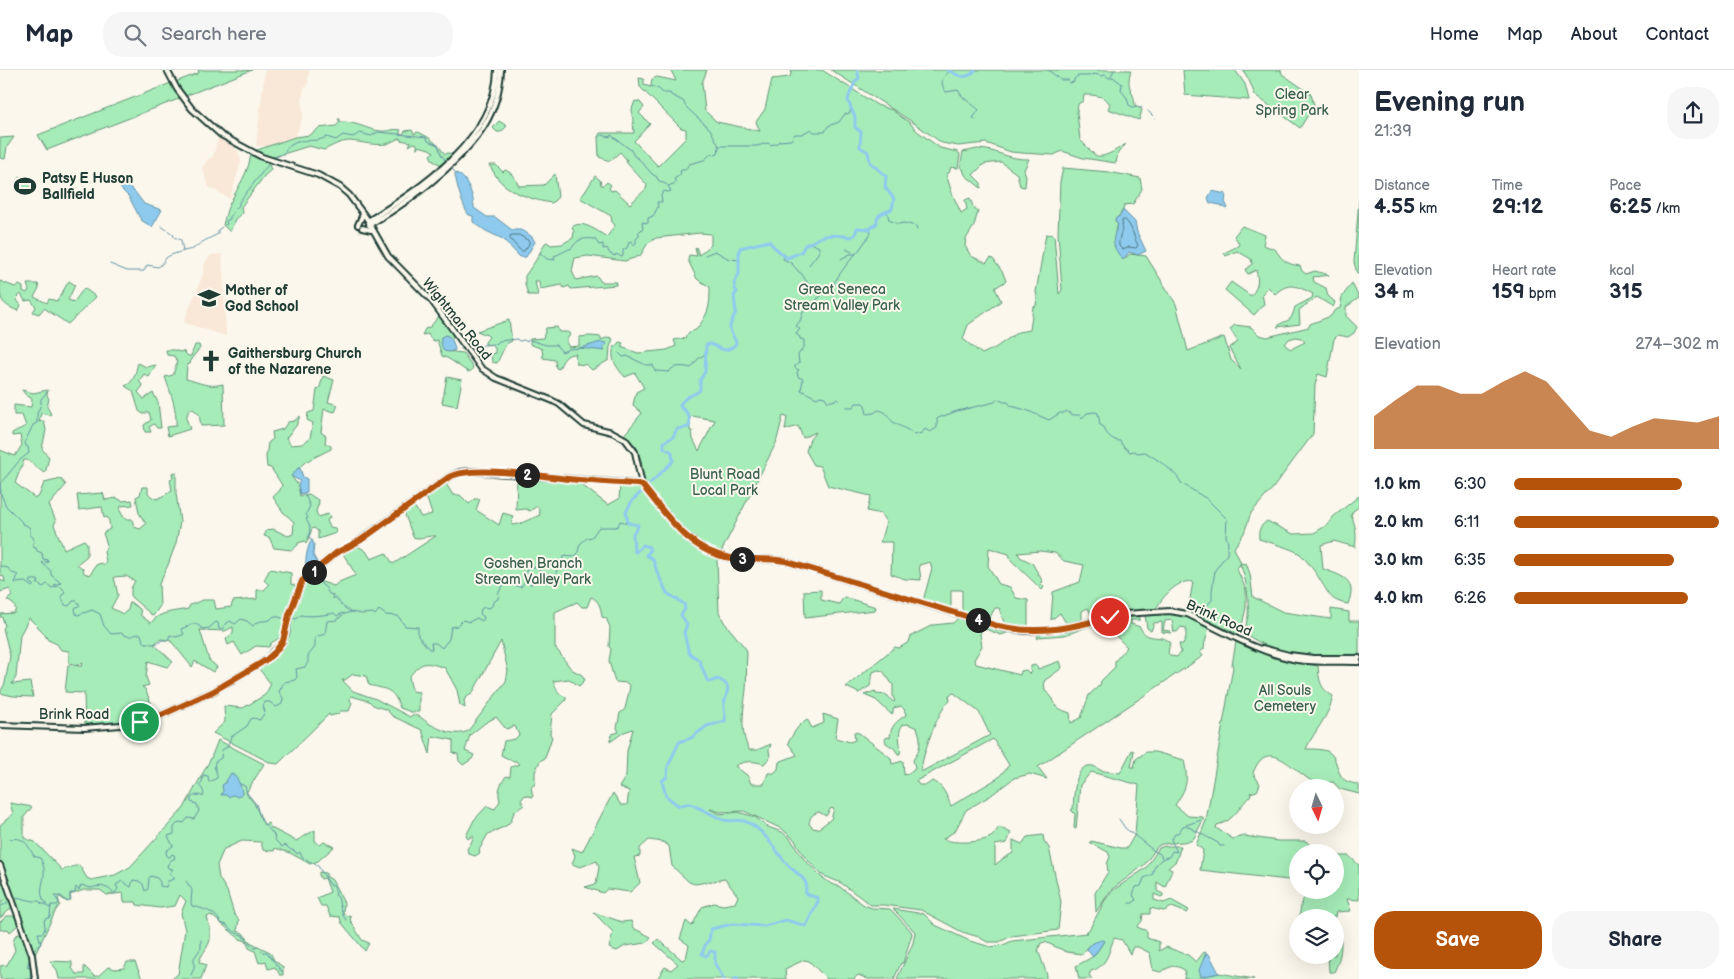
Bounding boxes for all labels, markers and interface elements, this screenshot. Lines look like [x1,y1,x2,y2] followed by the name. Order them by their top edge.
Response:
[103,12,453,57] search box
[25,20,73,49] text: Map
[121,21,149,49] icon: search
[161,23,267,46] text: Search here
[1430,24,1479,45] text: Home
[1507,24,1543,45] text: Map
[1571,24,1618,45] text: About
[1646,24,1709,45] text: Contact
[1256,86,1329,119] park label: Clear Spring Park
[1374,86,1525,119] text: Evening run
[1667,87,1719,139] button: share
[1374,122,1412,141] text: 21:39
[42,170,133,203] place label: Patsy E Huson Ballfield
[12,173,38,199] sports icon: Patsy E Huson Ballfield
[1374,177,1430,194] text: Distance
[1492,177,1523,194] text: Time
[1609,177,1641,194] text: Pace
[1374,194,1415,219] text: 4.55
[1492,194,1543,219] text: 29:12
[1609,194,1652,219] text: 6:25
[1415,200,1437,217] text: km
[1652,200,1680,217] text: /km
[1374,262,1432,279] text: Elevation
[1492,262,1556,279] text: Heart rate
[1609,262,1634,279] text: kcal
[419,275,495,363] street label: Wightman Road
[1374,279,1399,304] text: 34
[1492,279,1525,304] text: 159
[1609,279,1643,304] text: 315
[784,281,900,314] park label: Great Seneca Stream Valley Park
[225,282,299,315] place label: Mother of God School
[196,285,222,311] school or university icon: Mother of God School
[1399,285,1414,302] text: m
[1525,285,1556,302] text: bpm
[1374,335,1441,354] text: Elevation
[1635,335,1719,354] text: 274–302 m
[228,345,362,378] place label: Gaithersburg Church of the Nazarene
[198,348,224,374] church icon: Gaithersburg Church of the Nazarene
[514,462,540,488] pin: 2
[690,466,760,499] park label: Blunt Road Local Park
[523,467,532,484] text: 2
[1374,475,1421,494] text: 1.0 km
[1454,475,1486,494] text: 6:30
[1374,513,1423,532] text: 2.0 km
[1454,513,1479,532] text: 6:11
[730,546,754,572] pin: 3
[738,551,747,568] text: 3
[1374,551,1423,570] text: 3.0 km
[1454,551,1486,570] text: 6:35
[475,555,591,588] park label: Goshen Branch Stream Valley Park
[302,560,326,584] pin: 1
[312,564,317,581] text: 1
[1374,589,1423,608] text: 4.0 km
[1454,589,1486,608] text: 6:26
[1089,596,1131,638] pin
[1183,596,1255,640] street label: Brink Road
[1096,603,1124,631] icon: check
[966,608,990,632] pin: 4
[974,612,983,629] text: 4
[1254,682,1317,715] park label: All Souls Cemetery
[119,701,161,743] pin
[39,706,109,723] street label: Brink Road
[126,708,154,736] icon: arrive
[1289,779,1344,834] north arrow
[1289,779,1344,964] map controls
[1289,844,1344,899] button: locate
[1289,909,1344,964] button: layers
[1374,911,1542,969] button: Save
[1552,911,1719,969] button: Share

